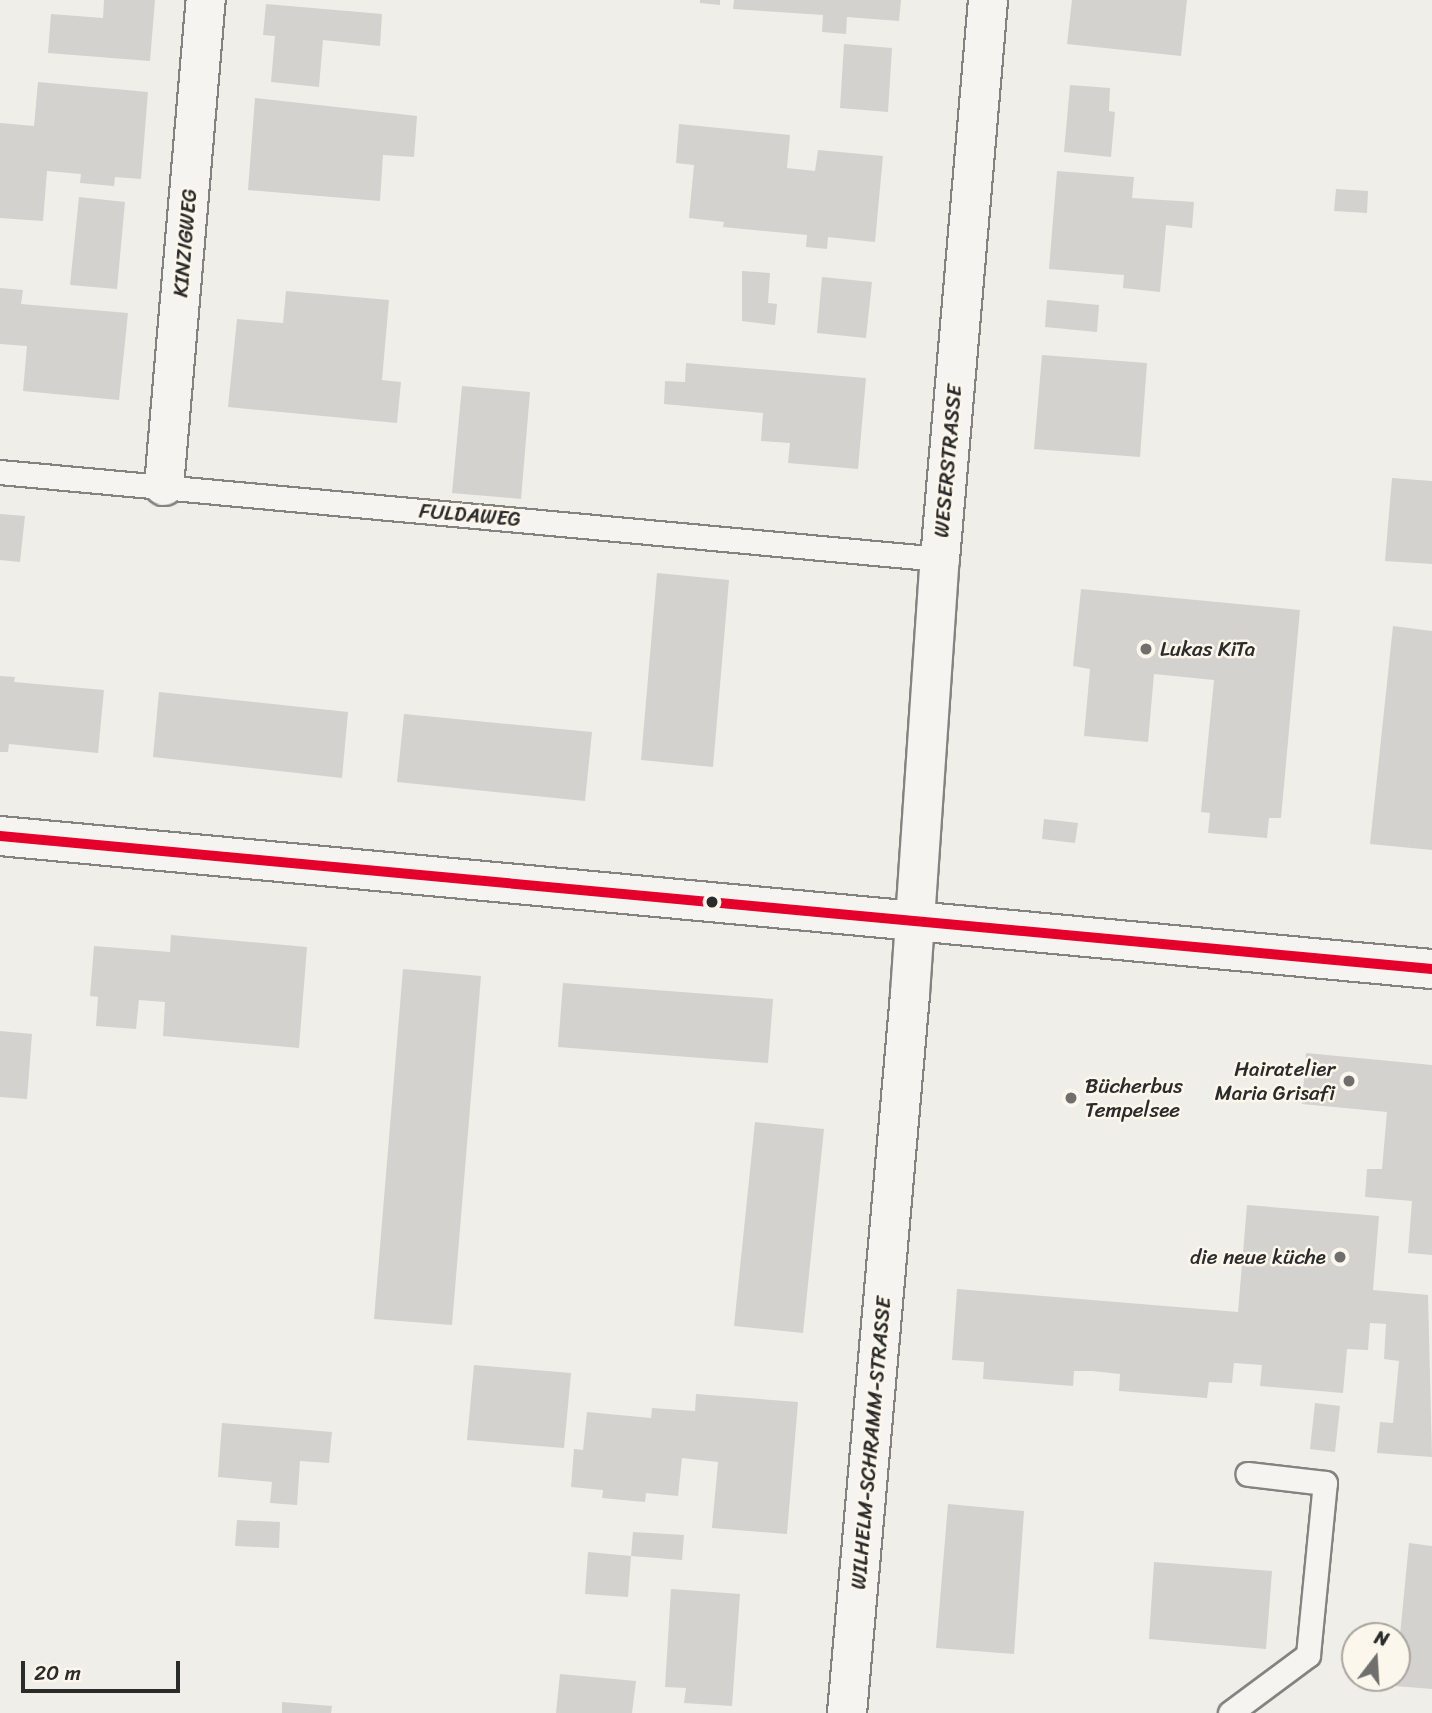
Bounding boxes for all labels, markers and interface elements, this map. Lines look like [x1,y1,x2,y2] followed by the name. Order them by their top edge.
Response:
[168,188,202,298] street label: KINZIGWEG
[929,383,967,539] street label: WESERSTRASSE
[418,498,522,532] street label: FULDAWEG
[1160,636,1256,662] place label: Lukas KiTa
[1138,641,1154,657] marker: Lukas KiTa
[705,895,719,909] unlabelled marker
[1214,1056,1335,1106] place label: Hairatelier Maria Grisafi
[1085,1073,1183,1123] place label: Bücherbus Tempelsee
[1341,1073,1357,1089] marker: Hairatelier Maria Grisafi
[1063,1090,1079,1106] marker: Bücherbus Tempelsee
[1189,1244,1326,1270] place label: die neue küche
[1332,1249,1348,1265] marker: die neue küche
[846,1296,896,1590] street label: WILHELM-SCHRAMM-STRASSE
[1371,1621,1393,1656] text: N
[1341,1622,1411,1692] north arrow
[24,1646,184,1690] scale bar
[34,1654,81,1692] text: 20 m

